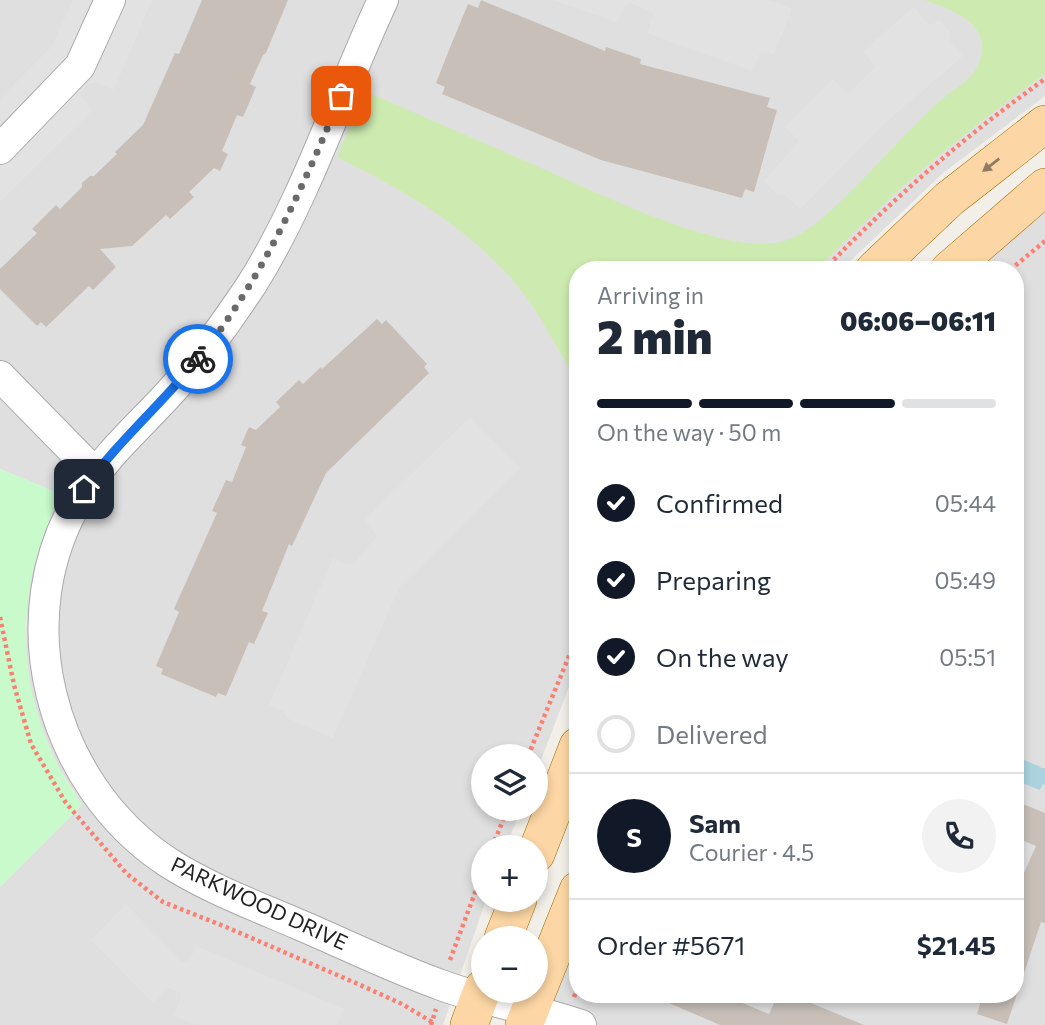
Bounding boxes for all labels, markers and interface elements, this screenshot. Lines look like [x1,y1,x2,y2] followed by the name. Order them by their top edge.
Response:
[311,66,371,126] pin
[322,77,360,115] icon: bag
[982,158,1000,173] one-way arrow
[597,281,704,309] text: Arriving in
[840,305,996,336] text: 06:06–06:11
[597,307,713,363] text: 2 min
[163,324,233,394] courier
[179,340,217,378] icon: bike
[597,418,781,446] text: On the way · 50 m
[54,459,114,519] pin
[65,470,103,508] icon: home
[597,484,635,522] icon: check
[656,487,783,518] text: Confirmed
[935,489,996,517] text: 05:44
[597,561,635,599] icon: check
[656,564,771,595] text: Preparing
[935,566,996,594] text: 05:49
[597,638,635,676] icon: check
[656,641,789,672] text: On the way
[939,643,996,671] text: 05:51
[656,718,767,749] text: Delivered
[471,744,548,1003] map controls
[471,744,548,821] button: layers
[922,799,996,873] button: phone
[689,807,741,838] text: Sam
[626,821,642,852] text: S
[471,835,548,912] button: +
[689,838,814,866] text: Courier · 4.5
[167,851,352,954] street label: PARKWOOD DRIVE
[471,926,548,1003] button: −
[597,929,746,960] text: Order #5671
[917,929,996,960] text: $21.45

